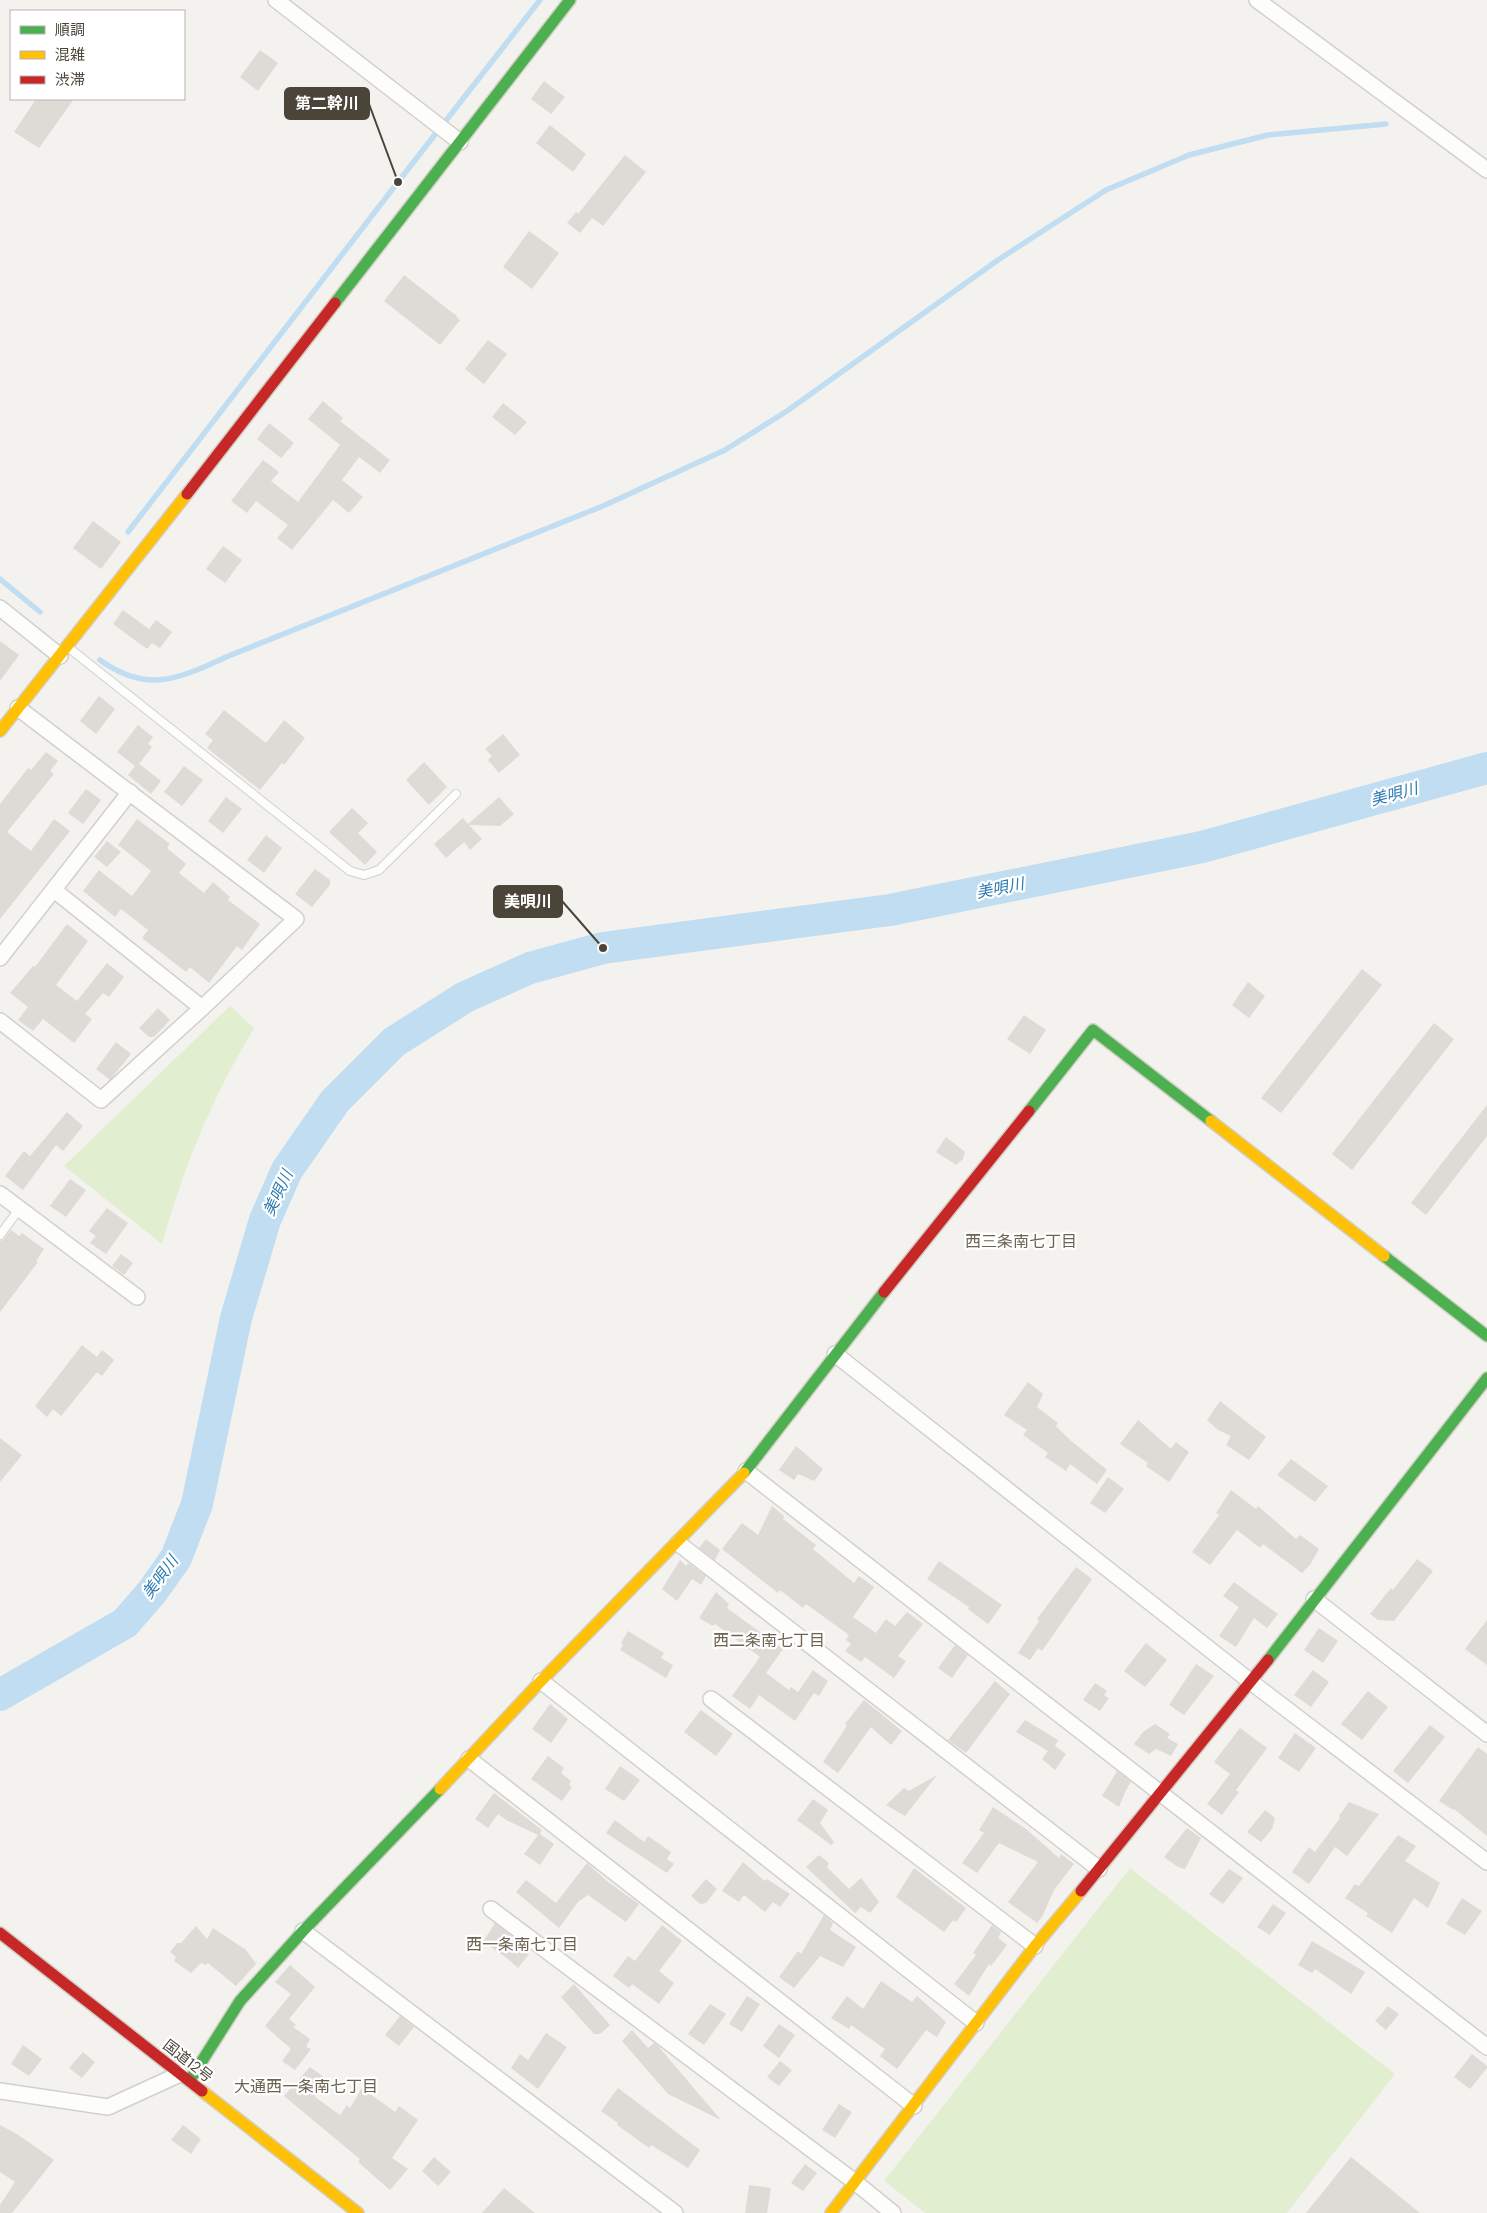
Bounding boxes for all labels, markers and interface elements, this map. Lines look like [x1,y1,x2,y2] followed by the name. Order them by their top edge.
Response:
[10,10,185,100] legend
[55,20,85,40] text: 順調
[55,45,85,65] text: 混雑
[55,70,85,90] text: 渋滞
[285,88,369,119] callout: 第二幹川
[295,93,359,114] text: 第二幹川
[1368,777,1422,810] water label: 美唄川
[974,873,1028,903] water label: 美唄川
[494,886,562,917] callout: 美唄川
[504,891,552,912] text: 美唄川
[258,1165,299,1219] water label: 美唄川
[965,1231,1077,1252] district label: 西三条南七丁目
[137,1550,184,1603] water label: 美唄川
[713,1630,825,1651] district label: 西二条南七丁目
[466,1934,578,1955] district label: 西一条南七丁目
[159,2035,217,2087] street label: 国道12号
[234,2076,378,2097] district label: 大通西一条南七丁目

